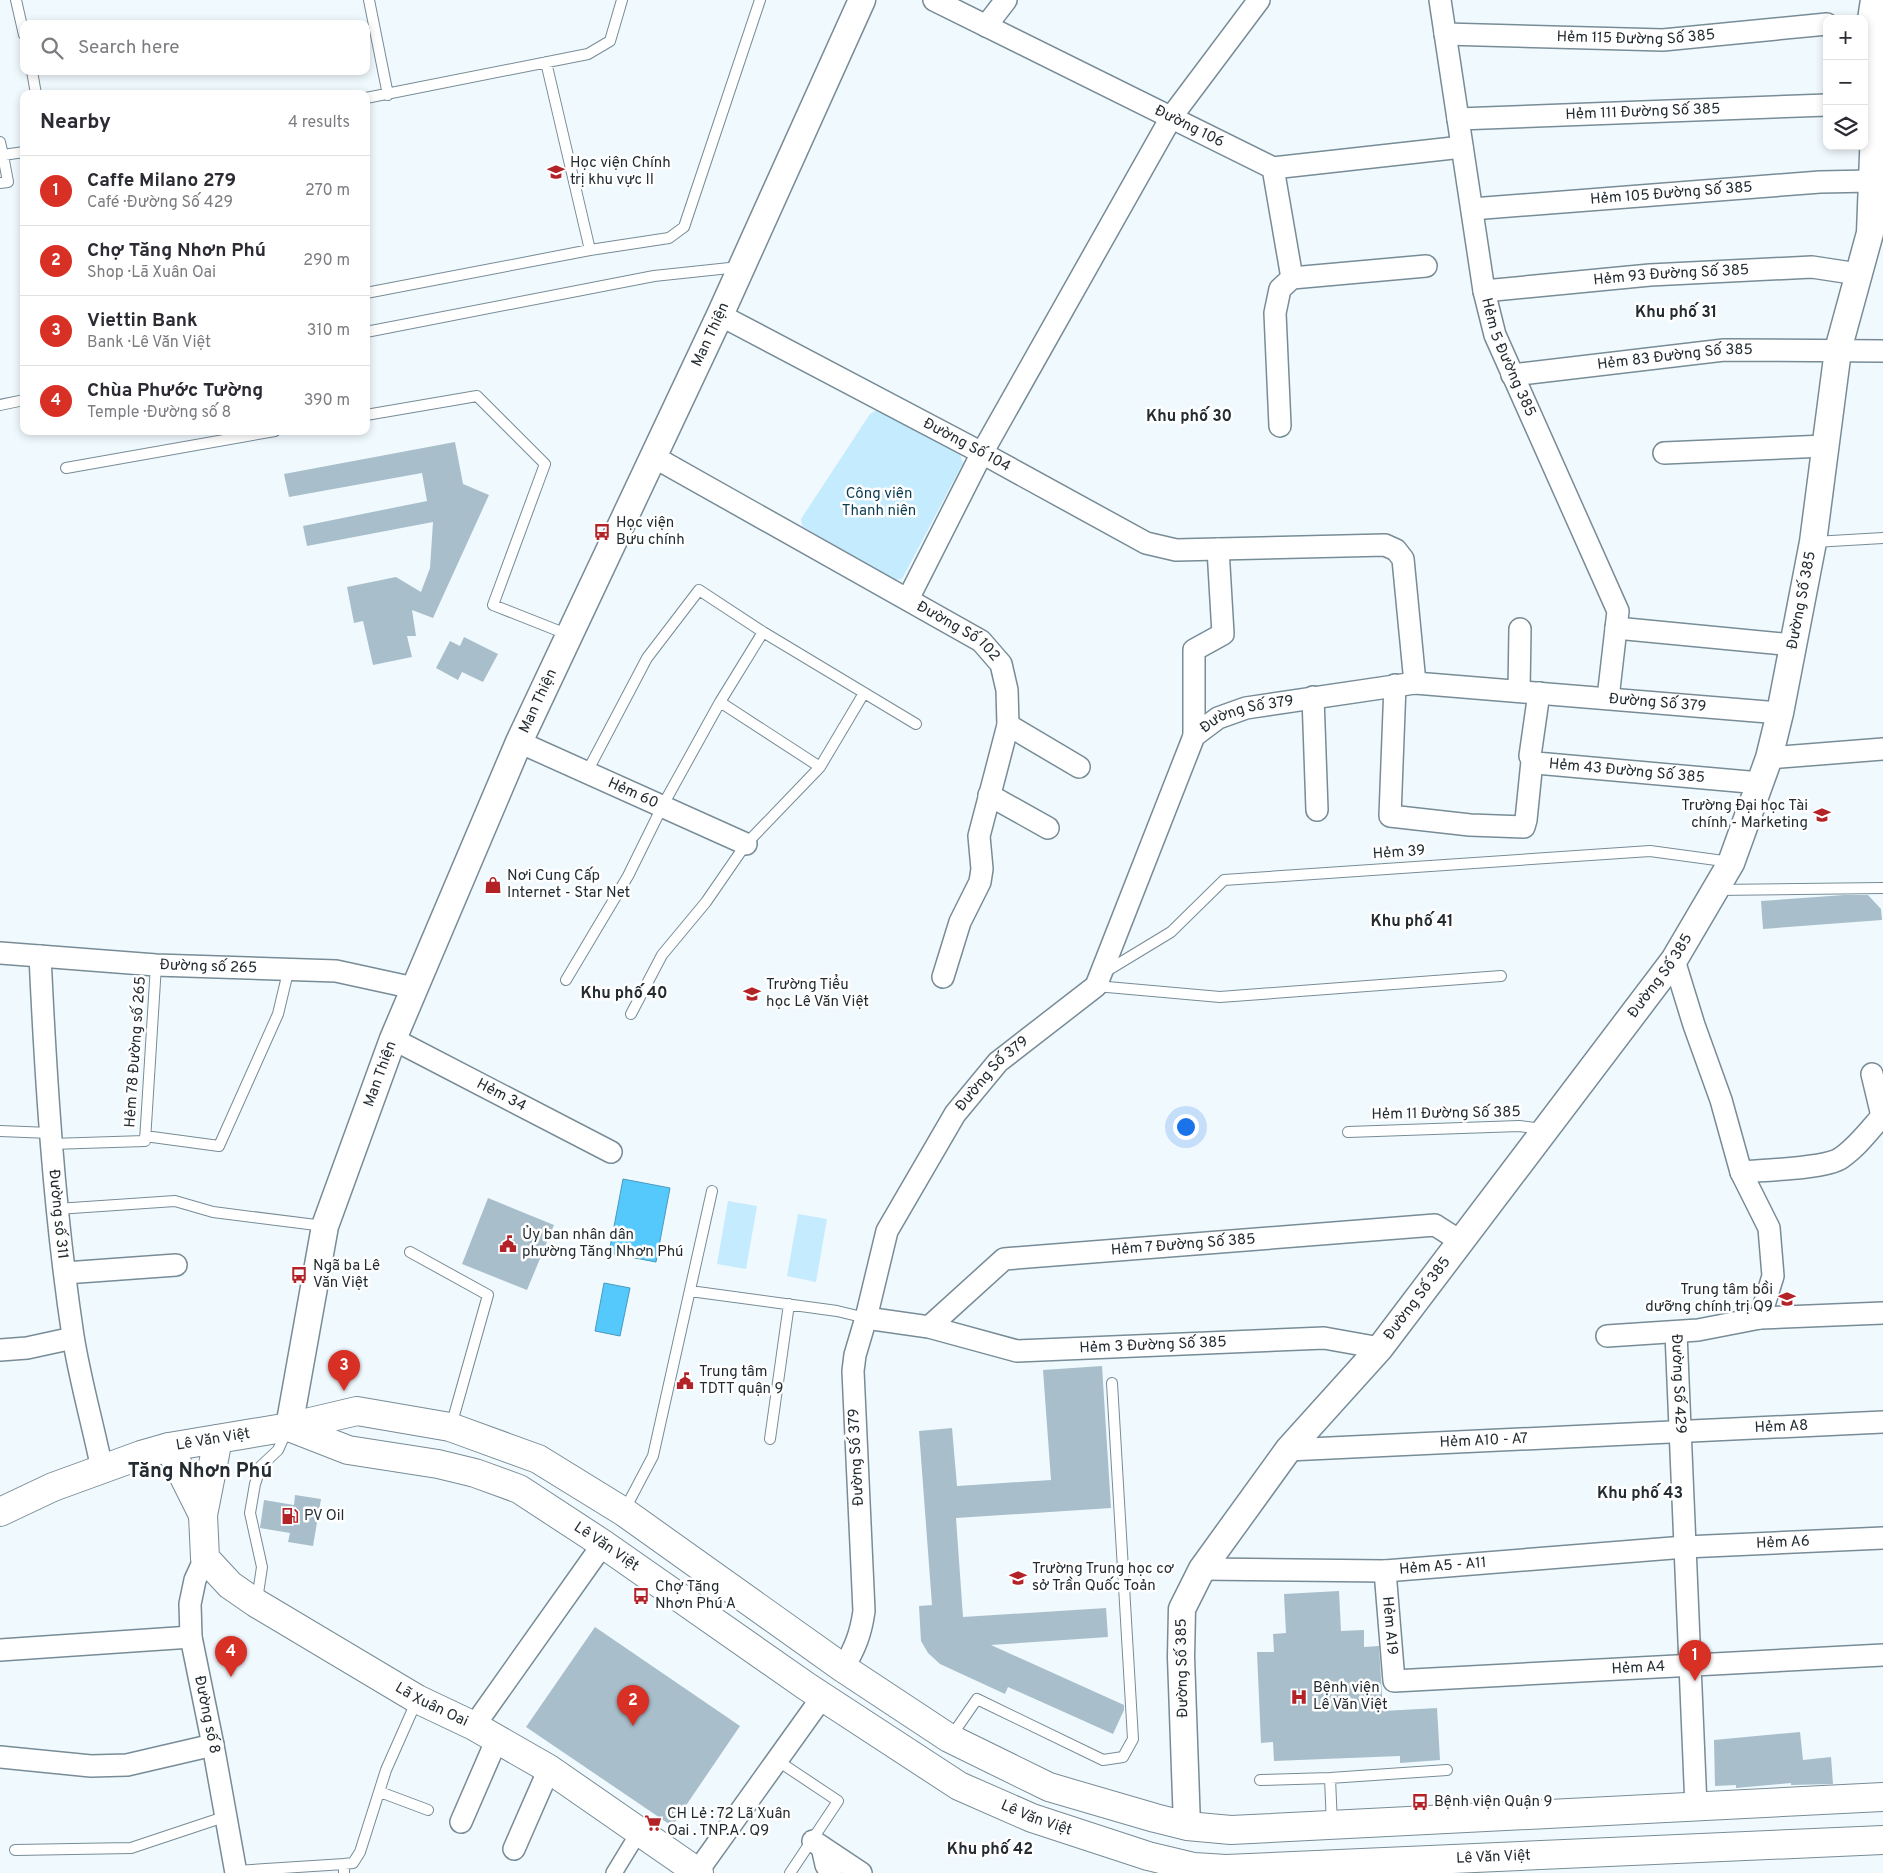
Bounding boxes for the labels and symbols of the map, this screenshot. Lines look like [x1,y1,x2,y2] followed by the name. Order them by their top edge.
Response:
[1556,25,1716,50] street label: Hẻm 115 Đường Số 385
[1565,100,1721,124] street label: Hẻm 111 Đường Số 385
[1151,101,1227,152] street label: Đường 106
[570,154,671,190] place label: Học viện Chính trị khu vực II
[546,162,566,182] school or university icon: Học viện Chính trị khu vực II
[1589,178,1753,209] street label: Hẻm 105 Đường Số 385
[1592,261,1750,290] street label: Hẻm 93 Đường Số 385
[1477,296,1540,420] street label: Hẻm 5 Đường 385
[687,300,734,370] street label: Man Thiện
[1635,302,1717,323] district label: Khu phố 31
[1596,340,1753,374] street label: Hẻm 83 Đường Số 385
[1146,406,1232,427] district label: Khu phố 30
[920,414,1014,476] street label: Đường Số 104
[842,485,916,521] park label: Công viên Thanh niên
[616,514,685,550] place label: Học viện Bưu chính
[592,522,612,542] bus stop icon: Học viện Bưu chính
[1783,550,1821,651] street label: Đường Số 385
[913,597,1004,665] street label: Đường Số 102
[515,666,561,736] street label: Man Thiện
[1608,689,1707,716] street label: Đường Số 379
[1196,692,1295,738] street label: Đường Số 379
[1548,755,1706,788] street label: Hẻm 43 Đường Số 385
[605,774,661,813] street label: Hẻm 60
[1681,797,1808,833] place label: Trường Đại học Tài chính - Marketing
[1812,805,1832,825] school or university icon: Trường Đại học Tài chính - Marketing
[1372,842,1426,864] street label: Hẻm 39
[507,866,630,903] place label: Nơi Cung Cấp Internet - Star Net
[483,875,503,895] shop icon: Nơi Cung Cấp Internet - Star Net
[1371,911,1453,932] district label: Khu phố 41
[1624,930,1697,1022] street label: Đường Số 385
[159,956,258,978] street label: Đường số 265
[766,974,869,1012] place label: Trường Tiểu học Lê Văn Việt
[120,975,151,1128] street label: Hẻm 78 Đường số 265
[580,983,668,1004] district label: Khu phố 40
[742,984,762,1004] school or university icon: Trường Tiểu học Lê Văn Việt
[952,1032,1033,1115] street label: Đường Số 379
[360,1038,401,1110] street label: Man Thiện
[473,1074,529,1116] street label: Hẻm 34
[1371,1102,1521,1125] street label: Hẻm 11 Đường Số 385
[1173,1114,1199,1140] your location
[44,1169,72,1260] street label: Đường số 311
[522,1225,684,1262] place label: Ủy ban nhân dân phường Tăng Nhơn Phú
[1110,1230,1256,1260] street label: Hẻm 7 Đường Số 385
[498,1234,518,1254] public building icon: Ủy ban nhân dân phường Tăng Nhơn Phú
[1380,1253,1455,1344] street label: Đường Số 385
[313,1257,380,1293] place label: Ngã ba Lê Văn Việt
[289,1265,309,1285] bus stop icon: Ngã ba Lê Văn Việt
[1645,1280,1773,1317] place label: Trung tâm bồi dưỡng chính trị Q9
[1777,1289,1797,1309] school or university icon: Trung tâm bồi dưỡng chính trị Q9
[1079,1333,1227,1358] street label: Hẻm 3 Đường Số 385
[1667,1334,1690,1434] street label: Đường Số 429
[328,1350,360,1391] pin: 3
[699,1363,783,1399] place label: Trung tâm TDTT quận 9
[675,1371,695,1391] public building icon: Trung tâm TDTT quận 9
[844,1408,869,1506] street label: Đường Số 379
[1754,1416,1809,1438] street label: Hẻm A8
[175,1424,251,1455] street label: Lê Văn Việt
[1439,1429,1529,1452] street label: Hẻm A10 - A7
[128,1459,272,1485] district label: Tăng Nhơn Phú
[1597,1483,1683,1504] district label: Khu phố 43
[280,1506,300,1526] fuel station icon: PV Oil
[304,1507,344,1526] place label: PV Oil
[570,1518,643,1576] street label: Lê Văn Việt
[1756,1532,1810,1553] street label: Hẻm A6
[1398,1553,1487,1579] street label: Hẻm A5 - A11
[1032,1560,1174,1596] place label: Trường Trung học cơ sở Trần Quốc Toản
[1008,1568,1028,1588] school or university icon: Trường Trung học cơ sở Trần Quốc Toản
[655,1578,736,1614] place label: Chợ Tăng Nhơn Phú A
[631,1586,651,1606] bus stop icon: Chợ Tăng Nhơn Phú A
[1378,1596,1401,1656] street label: Hẻm A19
[1172,1618,1193,1718] street label: Đường Số 385
[215,1636,247,1677] pin: 4
[1679,1640,1711,1681] pin: 1
[1611,1657,1666,1679] street label: Hẻm A4
[190,1674,224,1755] street label: Đường số 8
[391,1678,471,1731] street label: Lã Xuân Oai
[1313,1679,1388,1715] place label: Bệnh viện Lê Văn Việt
[617,1685,649,1726] pin: 2
[1289,1687,1309,1707] hospital icon: Bệnh viện Lê Văn Việt
[1410,1792,1430,1812] bus stop icon: Bệnh viện Quận 9
[1434,1793,1552,1812] place label: Bệnh viện Quận 9
[998,1796,1074,1840] street label: Lê Văn Việt
[667,1805,791,1841] place label: CH Lẻ : 72 Lã Xuân Oai . TNP.A . Q9
[643,1813,663,1833] supermarket icon: CH Lẻ : 72 Lã Xuân Oai . TNP.A . Q9
[947,1839,1033,1860] district label: Khu phố 42
[1456,1846,1531,1868] street label: Lê Văn Việt

